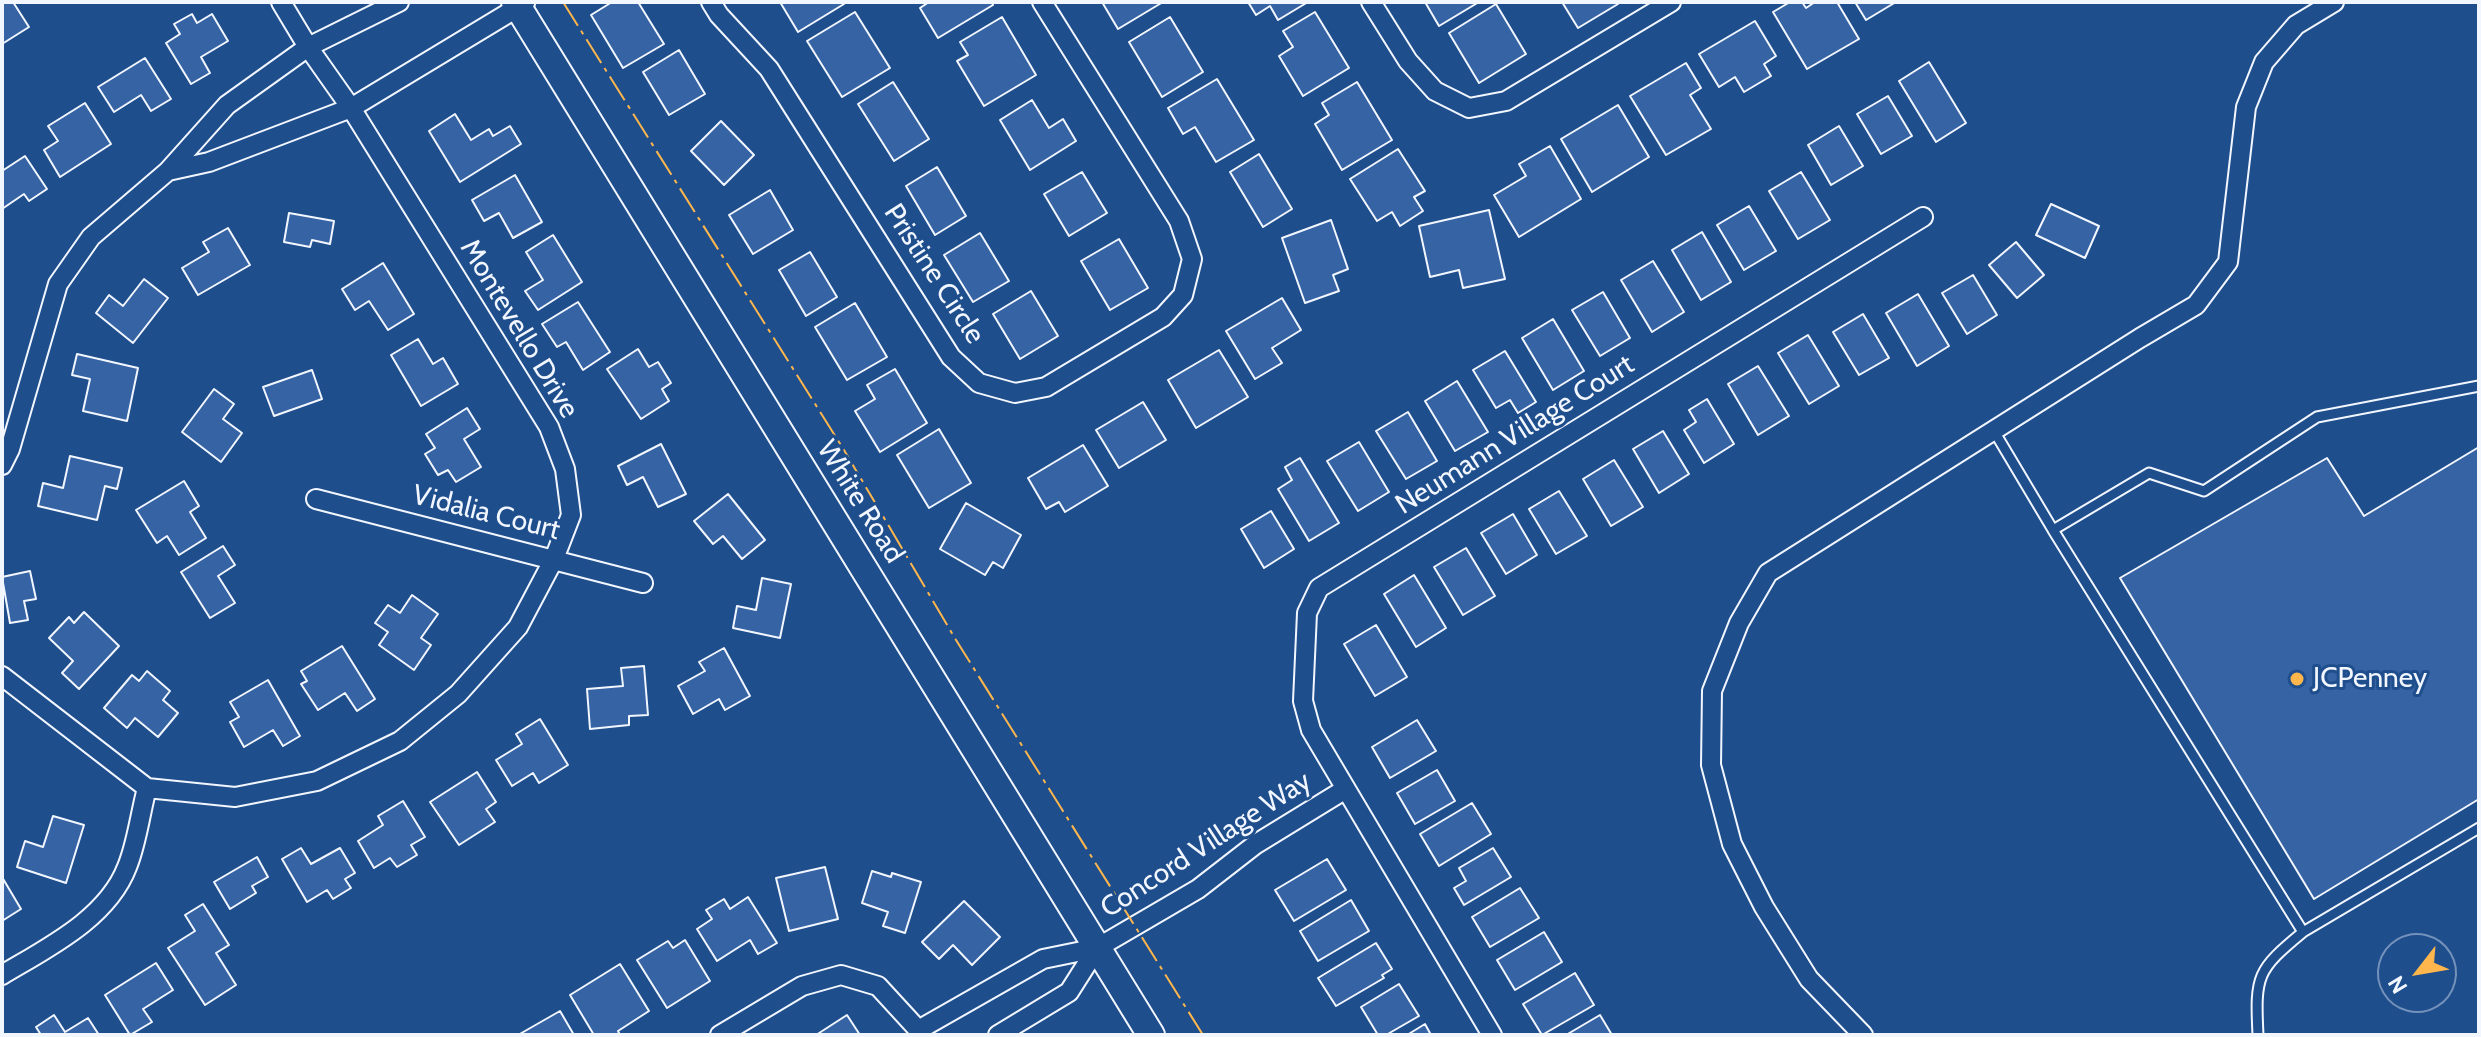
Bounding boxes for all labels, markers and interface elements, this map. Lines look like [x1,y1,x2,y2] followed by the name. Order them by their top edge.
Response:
[876,198,992,350] street label: Pristine Circle
[453,234,585,424] street label: Montevello Drive
[1390,348,1640,522] street label: Neumann Village Court
[809,434,911,570] street label: White Road
[409,478,563,548] street label: Vidalia Court
[2313,662,2427,696] place label: JCPenney
[2288,670,2306,688] marker: JCPenney
[1095,764,1317,926] street label: Concord Village Way
[2377,933,2457,1013] north arrow
[2382,971,2413,998] text: N

